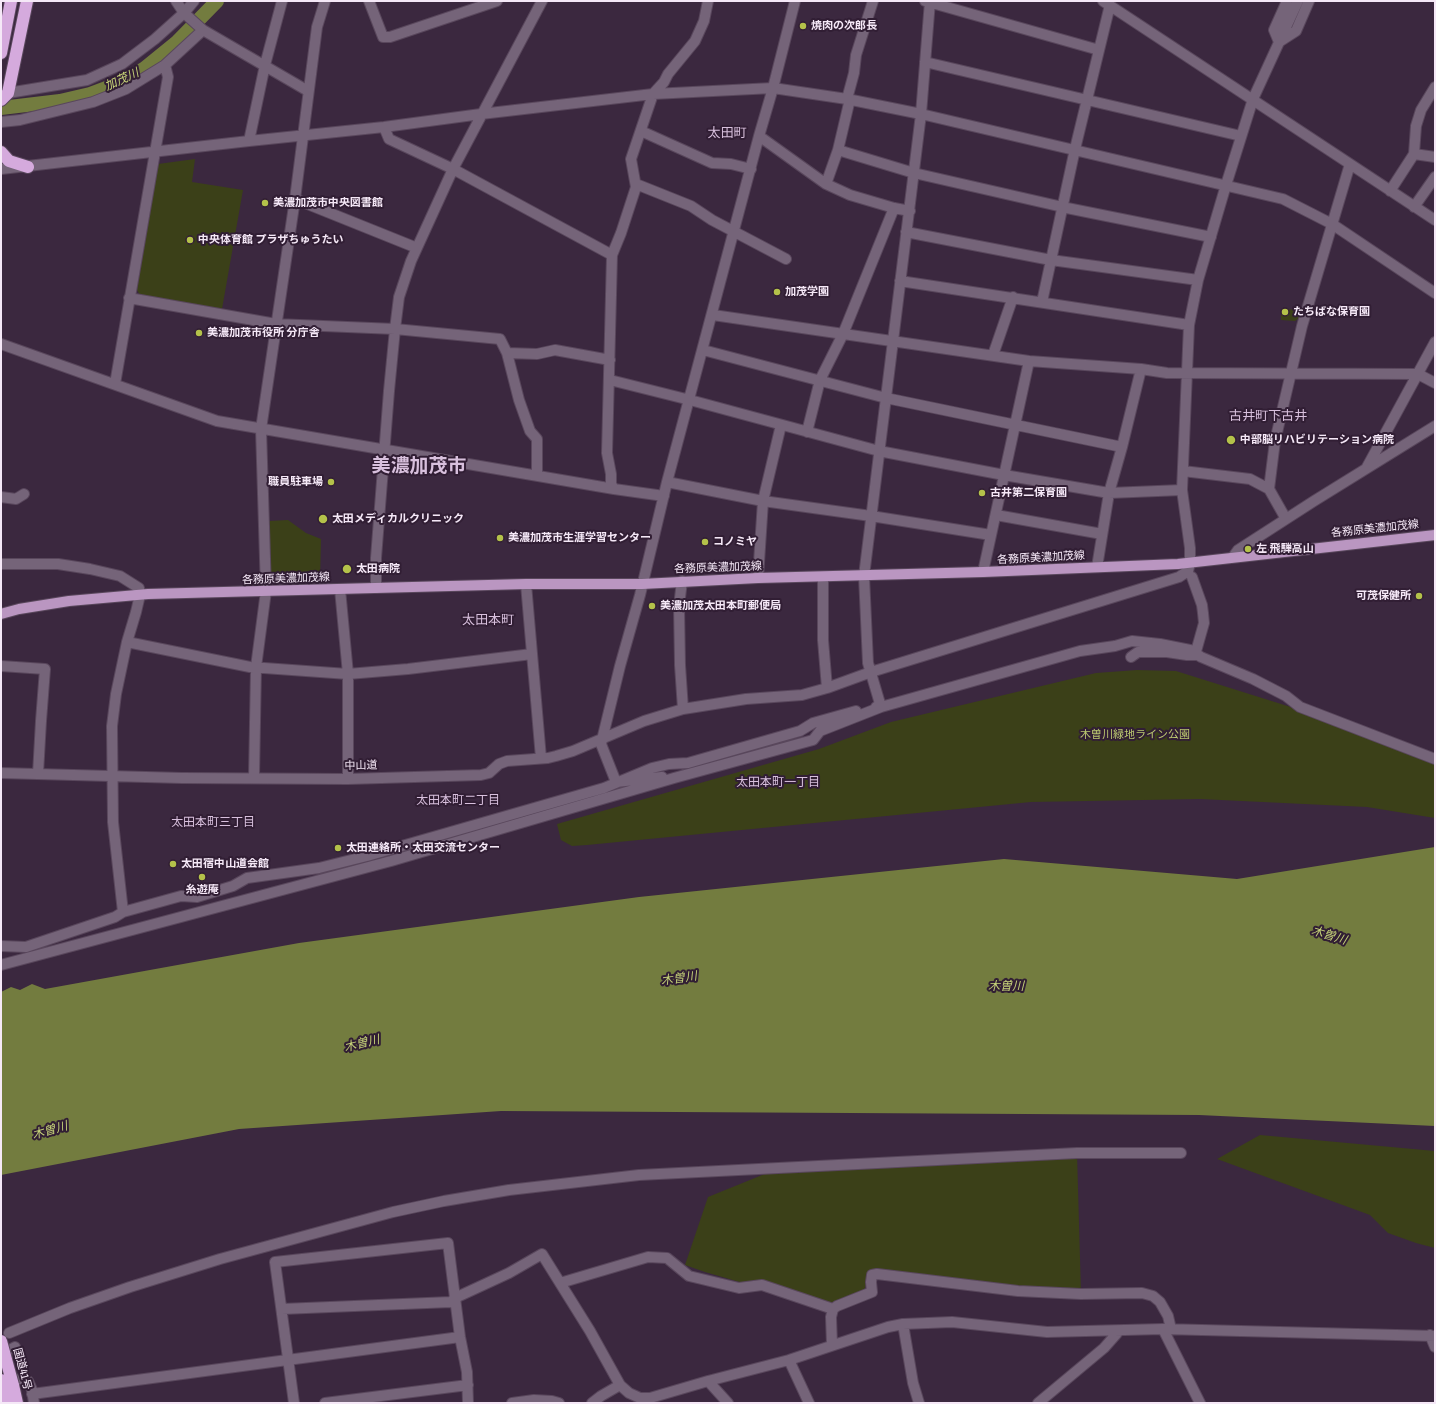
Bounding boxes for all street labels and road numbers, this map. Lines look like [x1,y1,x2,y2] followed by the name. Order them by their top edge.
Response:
[1331,518,1419,540] street label: 各務原美濃加茂線
[997,549,1085,567] street label: 各務原美濃加茂線
[674,560,762,576] street label: 各務原美濃加茂線
[242,571,330,587] street label: 各務原美濃加茂線
[344,759,378,773] street label: 中山道
[10,1347,34,1391] street label: 国道41号

